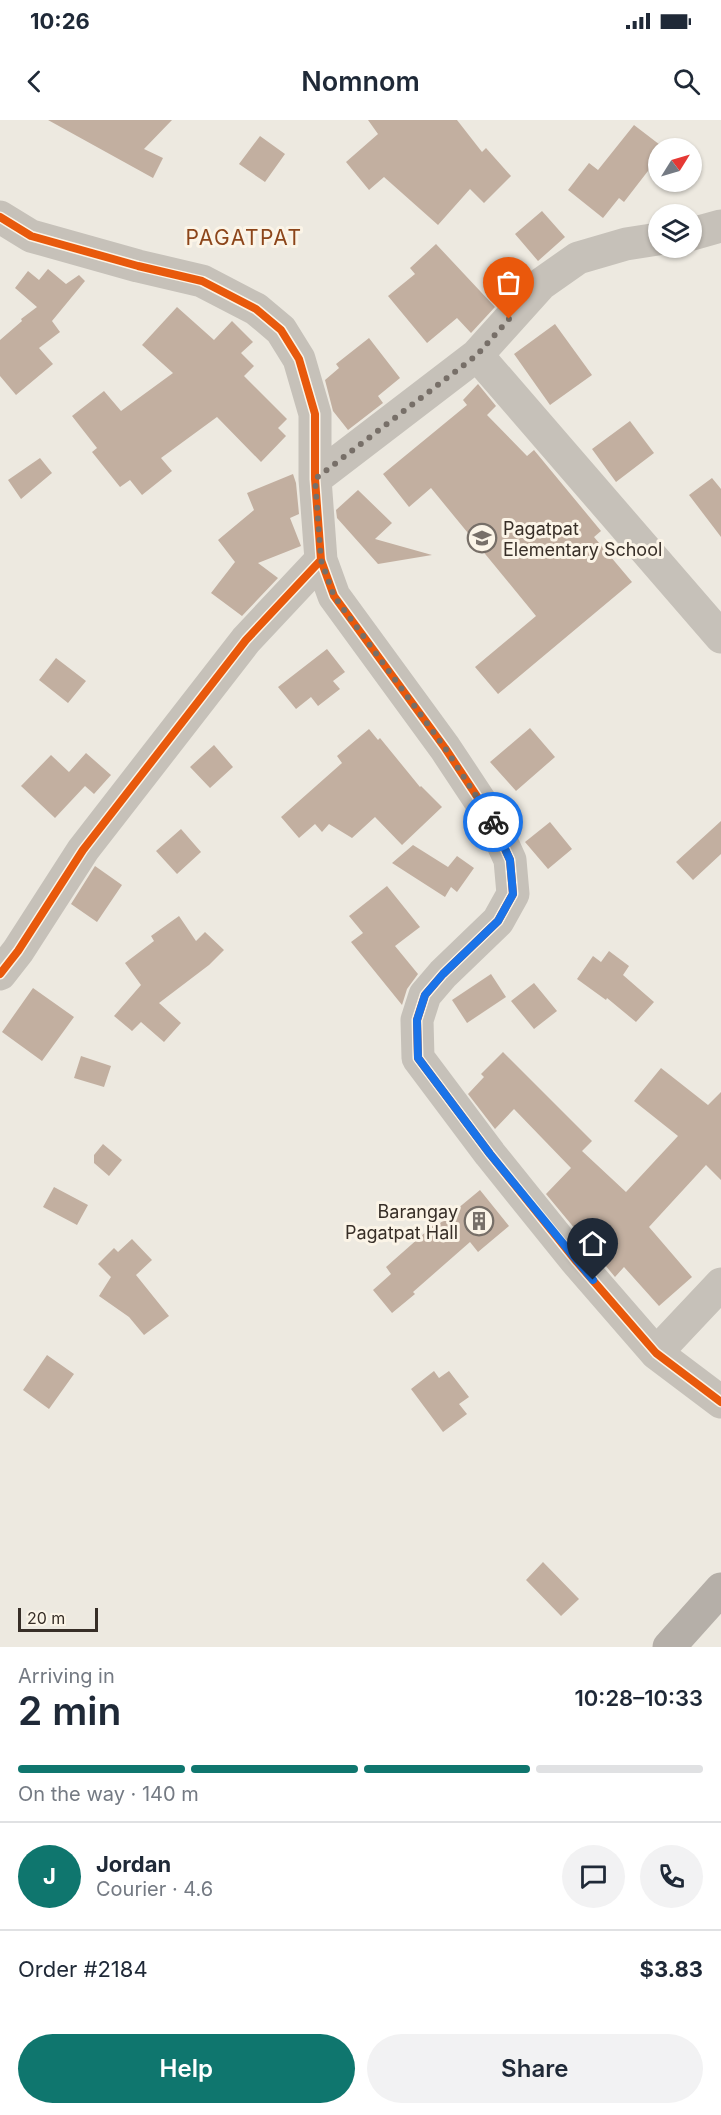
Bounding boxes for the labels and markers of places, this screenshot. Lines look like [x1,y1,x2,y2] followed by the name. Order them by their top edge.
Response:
[483,257,534,319] pin
[503,518,662,560] place label: Pagatpat Elementary School
[466,522,498,554] school or university icon: Pagatpat Elementary School
[345,1201,458,1243] place label: Barangay Pagatpat Hall
[463,1205,495,1237] building icon: Barangay Pagatpat Hall
[567,1218,618,1280] pin

